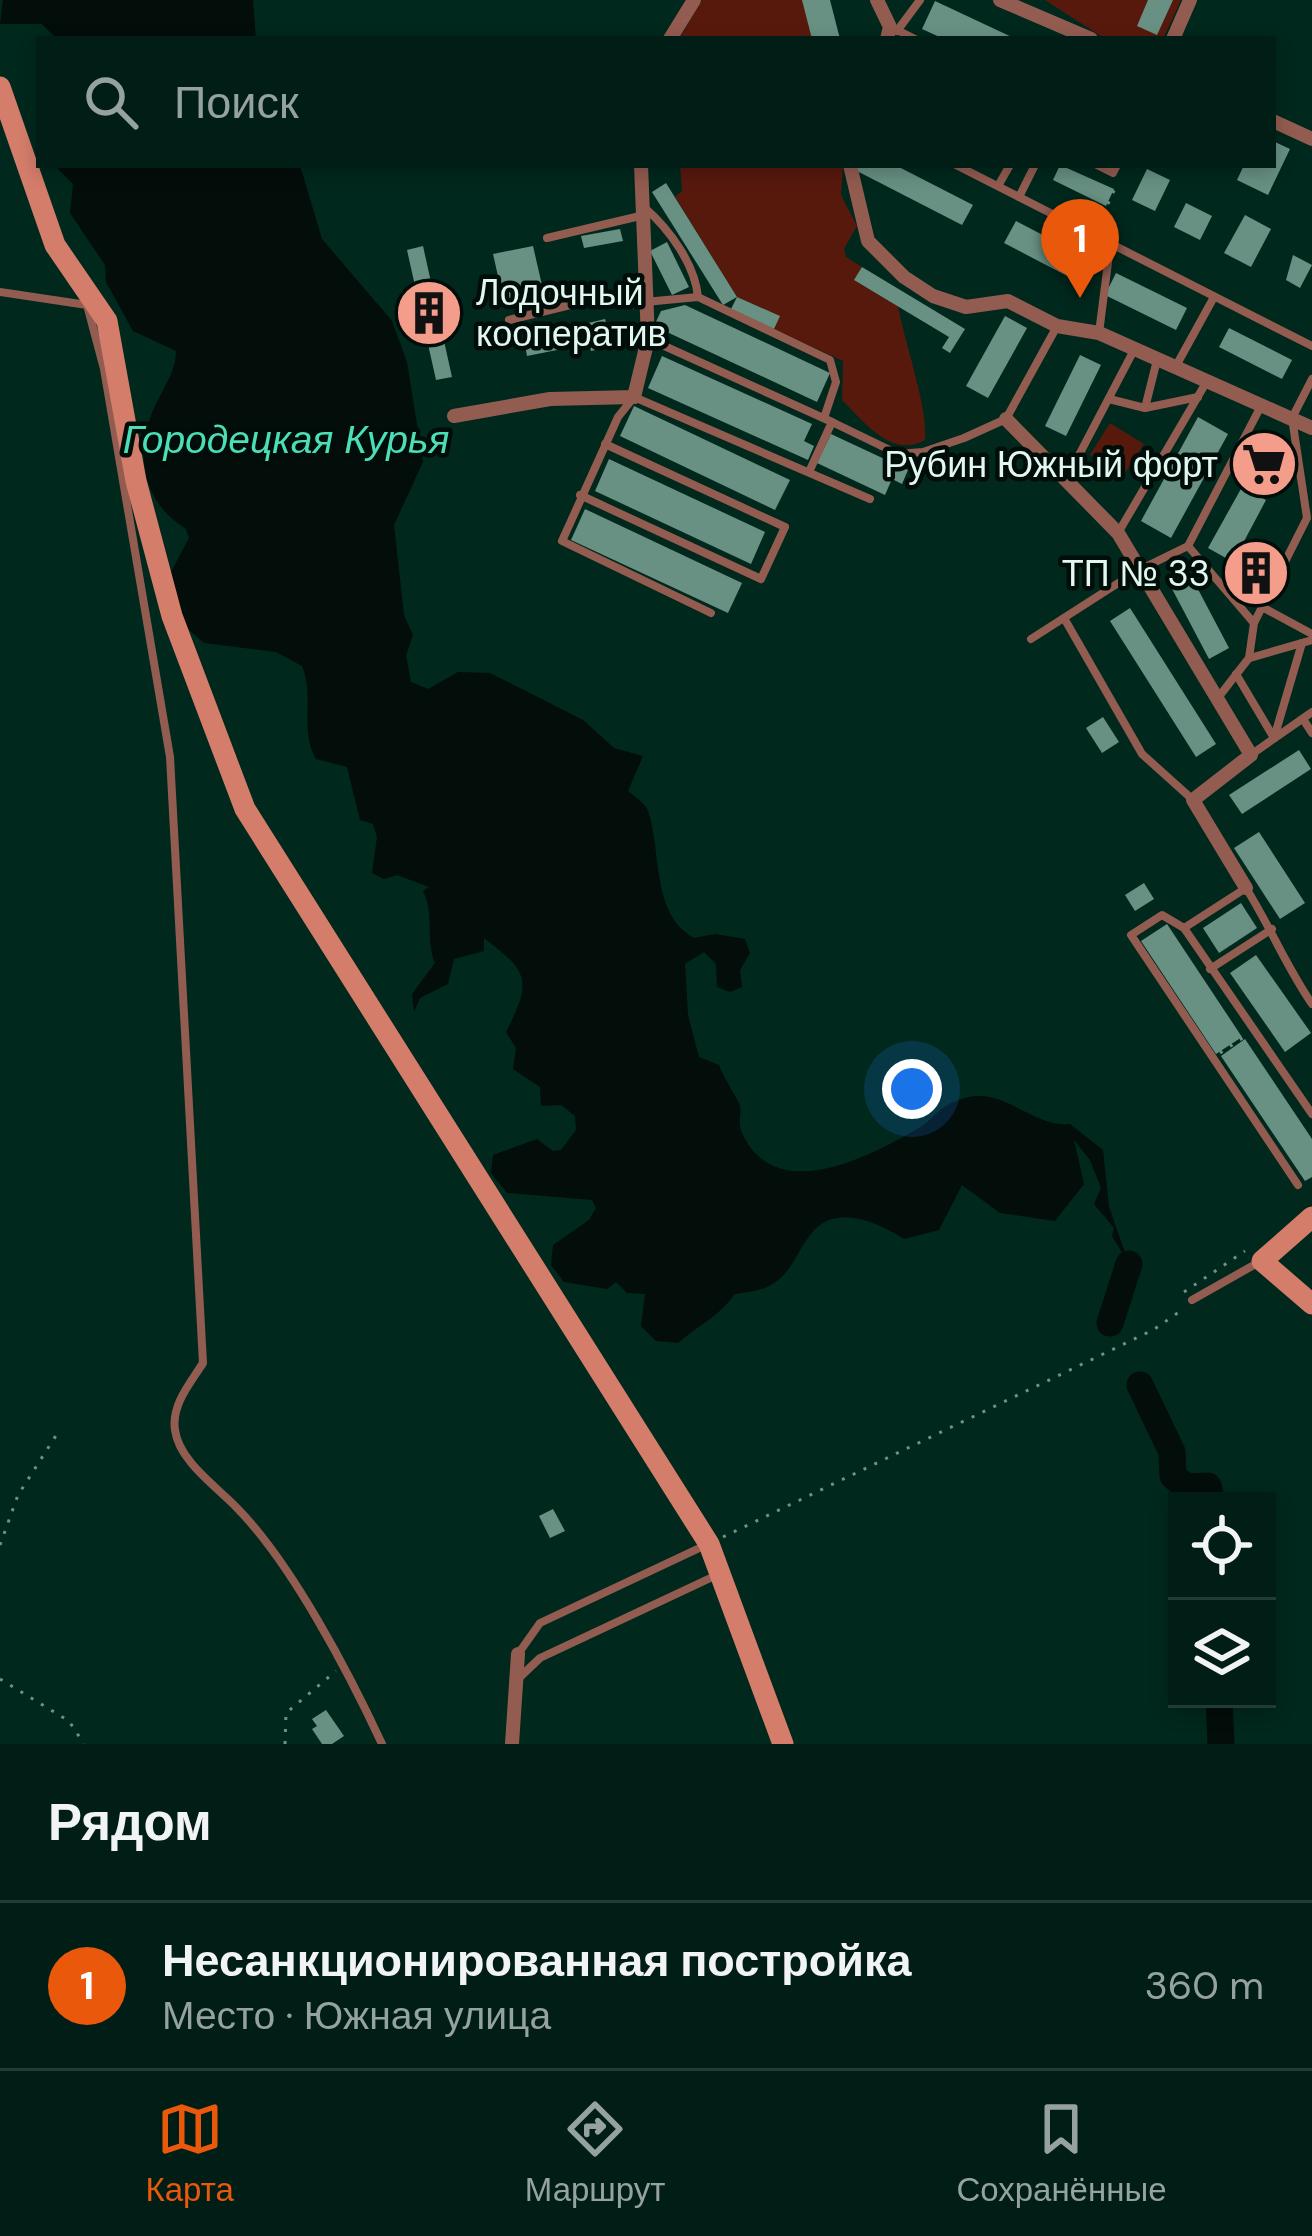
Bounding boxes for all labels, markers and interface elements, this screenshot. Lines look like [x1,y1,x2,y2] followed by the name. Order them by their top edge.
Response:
[36,36,1276,168] search box
[78,69,144,135] icon: search
[174,73,299,132] text: Поиск
[1041,199,1119,298] pin: 1
[476,269,667,357] place label: Лодочный кооператив
[394,278,464,348] building icon: Лодочный кооператив
[123,414,449,465] water label: Городецкая Курья
[1229,429,1299,499] supermarket icon: Рубин Южный форт
[884,441,1218,488] place label: Рубин Южный форт
[1221,538,1291,608] building icon: ТП № 33
[1062,550,1210,597] place label: ТП № 33
[882,1059,942,1119] your location
[1168,1492,1276,1708] map controls
[1168,1492,1276,1600] button: locate
[1168,1600,1276,1708] button: layers
[48,1789,212,1856] text: Рядом
[162,1931,912,1990] text: Несанкционированная постройка
[80,1960,94,2011] text: 1
[1145,1960,1264,2011] text: 360 m
[162,1990,551,2041] text: Место · Южная улица
[145,2096,234,2211] tab: Карта
[525,2096,665,2211] tab: Маршрут
[956,2096,1167,2211] tab: Сохранённые

